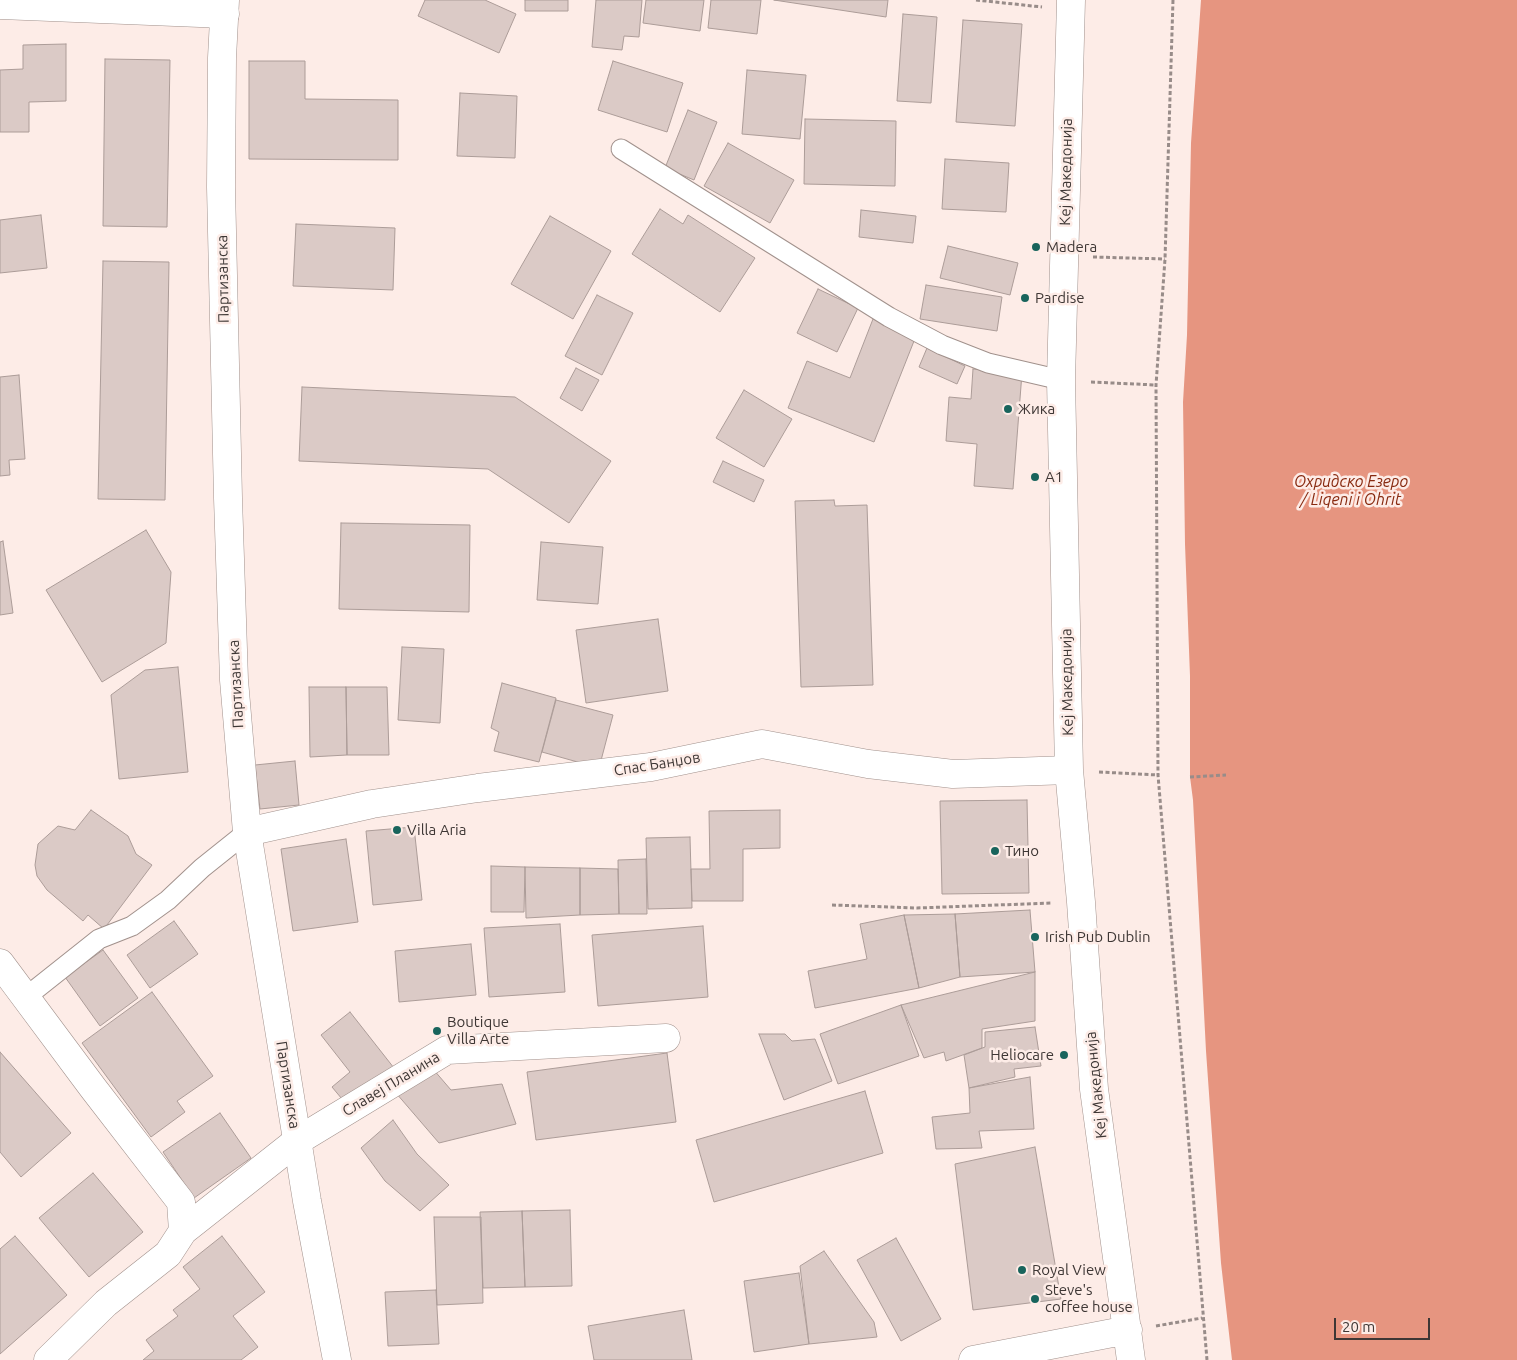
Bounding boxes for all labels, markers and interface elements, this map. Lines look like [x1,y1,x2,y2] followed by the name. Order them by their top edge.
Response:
[1056,118,1076,226] street label: Кеј Македонија
[213,235,233,323] street label: Партизанска
[1046,238,1097,256] place label: Madera
[1030,241,1042,253] marker: Madera
[1035,289,1084,307] place label: Pardise
[1019,292,1031,304] marker: Pardise
[1018,400,1055,418] place label: Жика
[1002,403,1014,415] marker: Жика
[1045,468,1063,486] place label: A1
[1029,471,1041,483] marker: A1
[1294,472,1408,510] water label: Охридско Езеро / Liqeni i Ohrit
[1057,628,1077,736] street label: Кеј Македонија
[225,639,247,729] street label: Партизанска
[612,748,702,780] street label: Спас Банџов
[407,821,466,839] place label: Villa Aria
[391,824,403,836] marker: Villa Aria
[1005,842,1039,860] place label: Тино
[989,845,1001,857] marker: Тино
[1045,928,1150,946] place label: Irish Pub Dublin
[1029,931,1041,943] marker: Irish Pub Dublin
[447,1013,509,1048] place label: Boutique Villa Arte
[431,1025,443,1037] marker: Boutique Villa Arte
[1081,1031,1111,1139] street label: Кеј Македонија
[272,1040,304,1130] street label: Партизанска
[990,1046,1054,1064] place label: Heliocare
[339,1048,443,1120] street label: Славеј Планина
[1058,1049,1070,1061] marker: Heliocare
[1032,1261,1106,1279] place label: Royal View
[1016,1264,1028,1276] marker: Royal View
[1045,1281,1133,1316] place label: Steve's coffee house
[1029,1293,1041,1305] marker: Steve's coffee house
[1337,1308,1433,1340] scale bar
[1342,1318,1375,1335] text: 20 m

